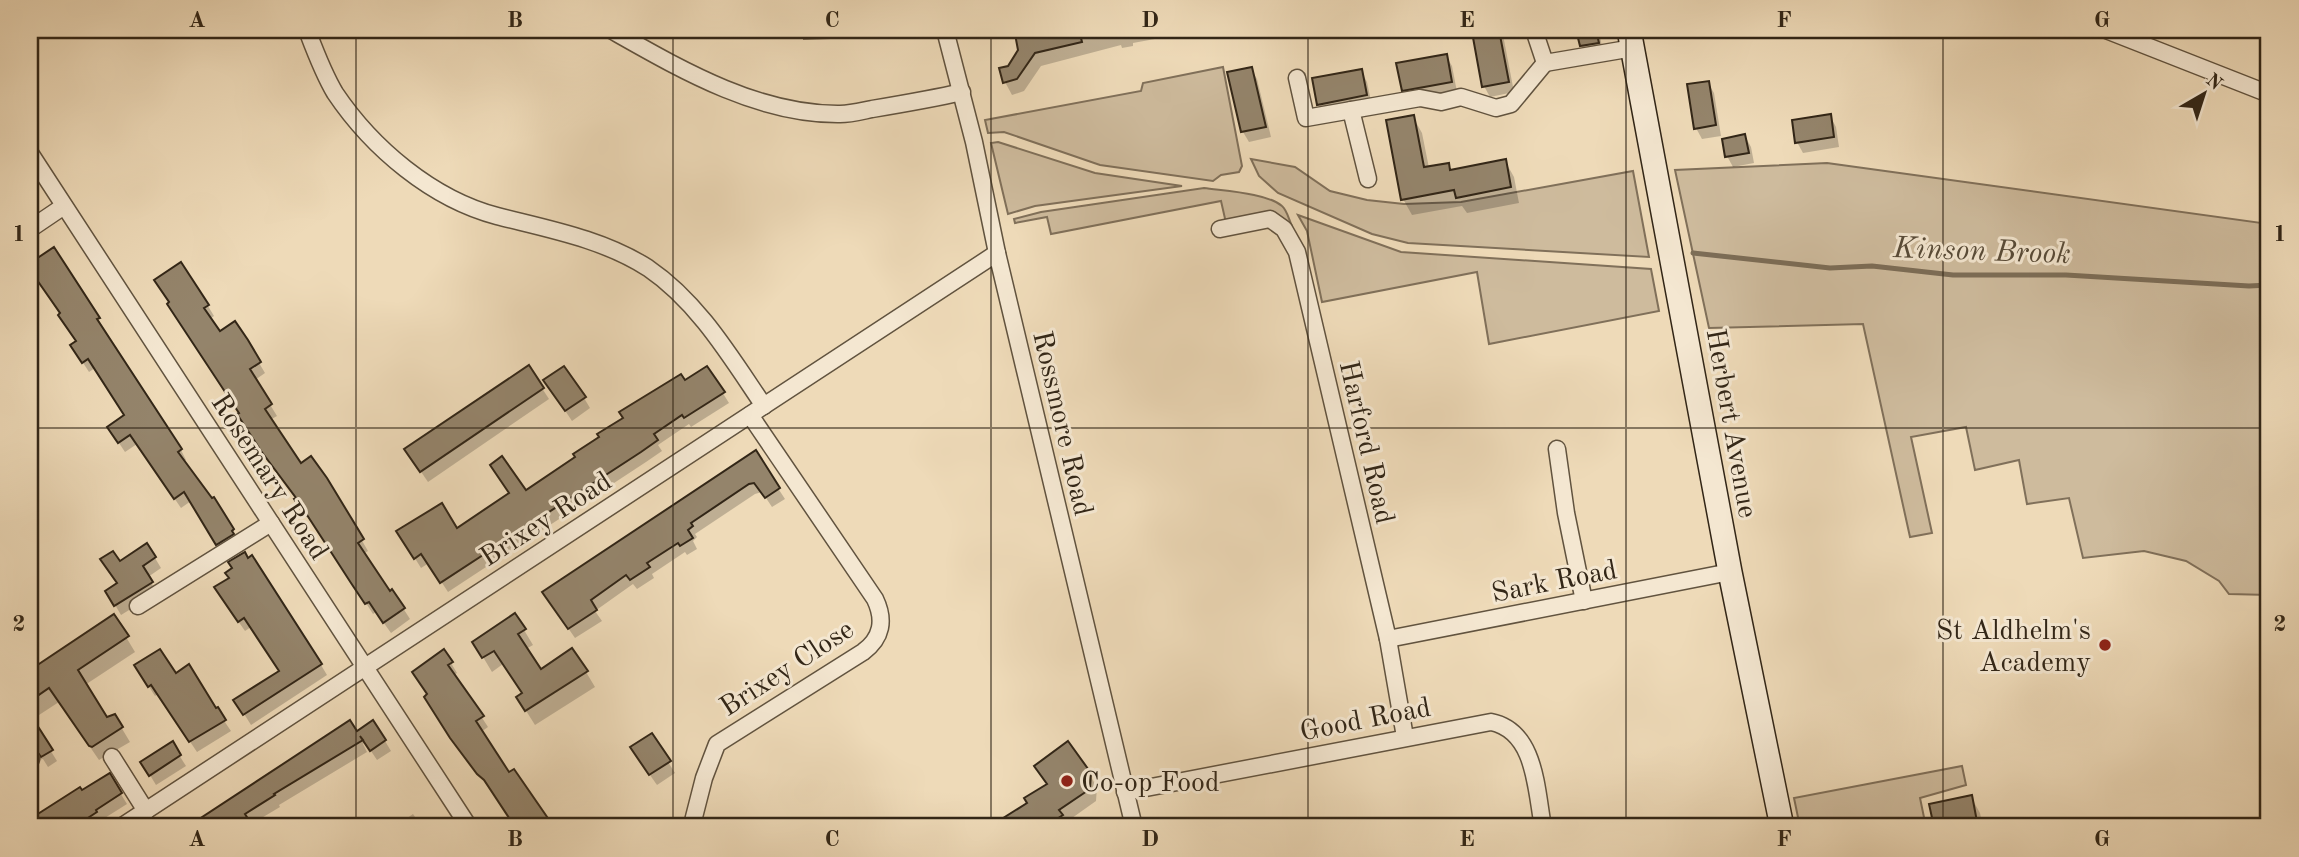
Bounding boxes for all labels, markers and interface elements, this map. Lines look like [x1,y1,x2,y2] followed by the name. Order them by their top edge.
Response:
[188,9,206,32] text: A
[507,9,523,32] text: B
[824,9,840,32] text: C
[1141,9,1159,32] text: D
[1459,9,1475,32] text: E
[1776,9,1792,32] text: F
[2094,9,2110,32] text: G
[2170,60,2240,130] north arrow
[2202,71,2225,95] text: N
[12,223,26,246] text: 1
[2273,223,2287,246] text: 1
[1892,234,2071,270] water label: Kinson Brook
[1700,327,1760,520] street label: Herbert Avenue
[1026,328,1096,519] street label: Rossmore Road
[1333,358,1397,527] street label: Harford Road
[205,390,332,566] street label: Rosemary Road
[476,468,617,573] street label: Brixey Road
[1489,557,1620,609] street label: Sark Road
[12,613,26,636] text: 2
[2273,613,2287,636] text: 2
[716,616,859,723] street label: Brixey Close
[1936,618,2091,678] place label: St Aldhelm's Academy
[2097,637,2113,653] marker: St Aldhelm's Academy
[1298,695,1433,747] street label: Good Road
[1081,770,1220,798] place label: Co-op Food
[1059,773,1075,789] marker: Co-op Food
[188,828,206,851] text: A
[507,828,523,851] text: B
[824,828,840,851] text: C
[1141,828,1159,851] text: D
[1459,828,1475,851] text: E
[1776,828,1792,851] text: F
[2094,828,2110,851] text: G

